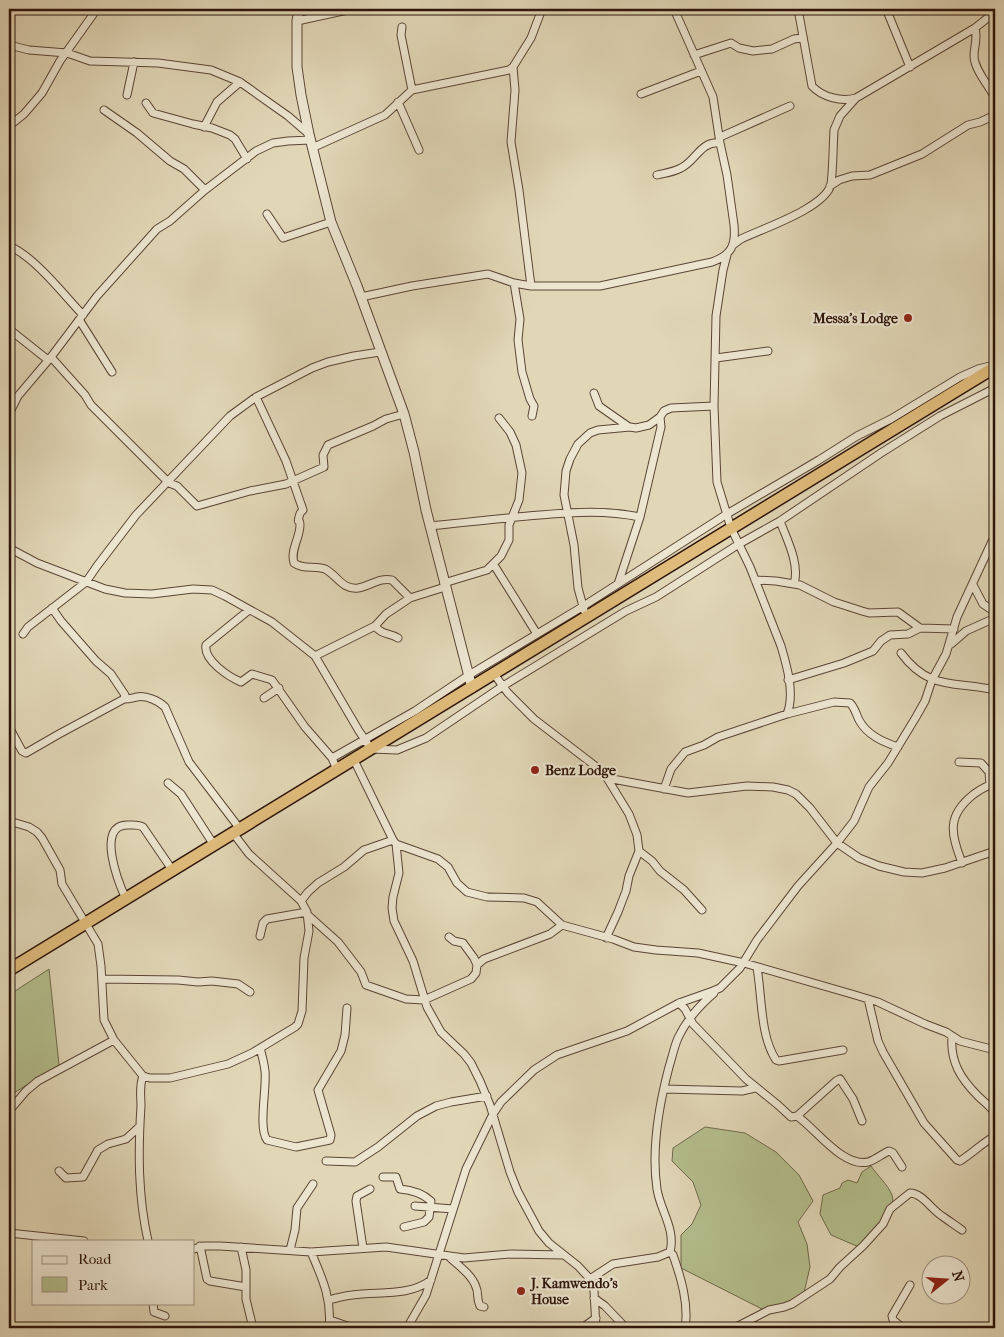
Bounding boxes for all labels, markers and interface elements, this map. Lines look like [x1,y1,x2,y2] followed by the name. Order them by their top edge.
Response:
[812,310,898,327] place label: Messa's Lodge
[902,312,914,324] marker: Messa's Lodge
[545,762,616,779] place label: Benz Lodge
[529,764,541,776] marker: Benz Lodge
[32,1240,195,1304] legend
[78,1250,112,1268] text: Road
[922,1254,972,1304] north arrow
[948,1269,968,1284] text: N
[529,1275,619,1308] place label: J. Kamwendo's House
[78,1276,108,1294] text: Park
[515,1285,527,1297] marker: J. Kamwendo's House

